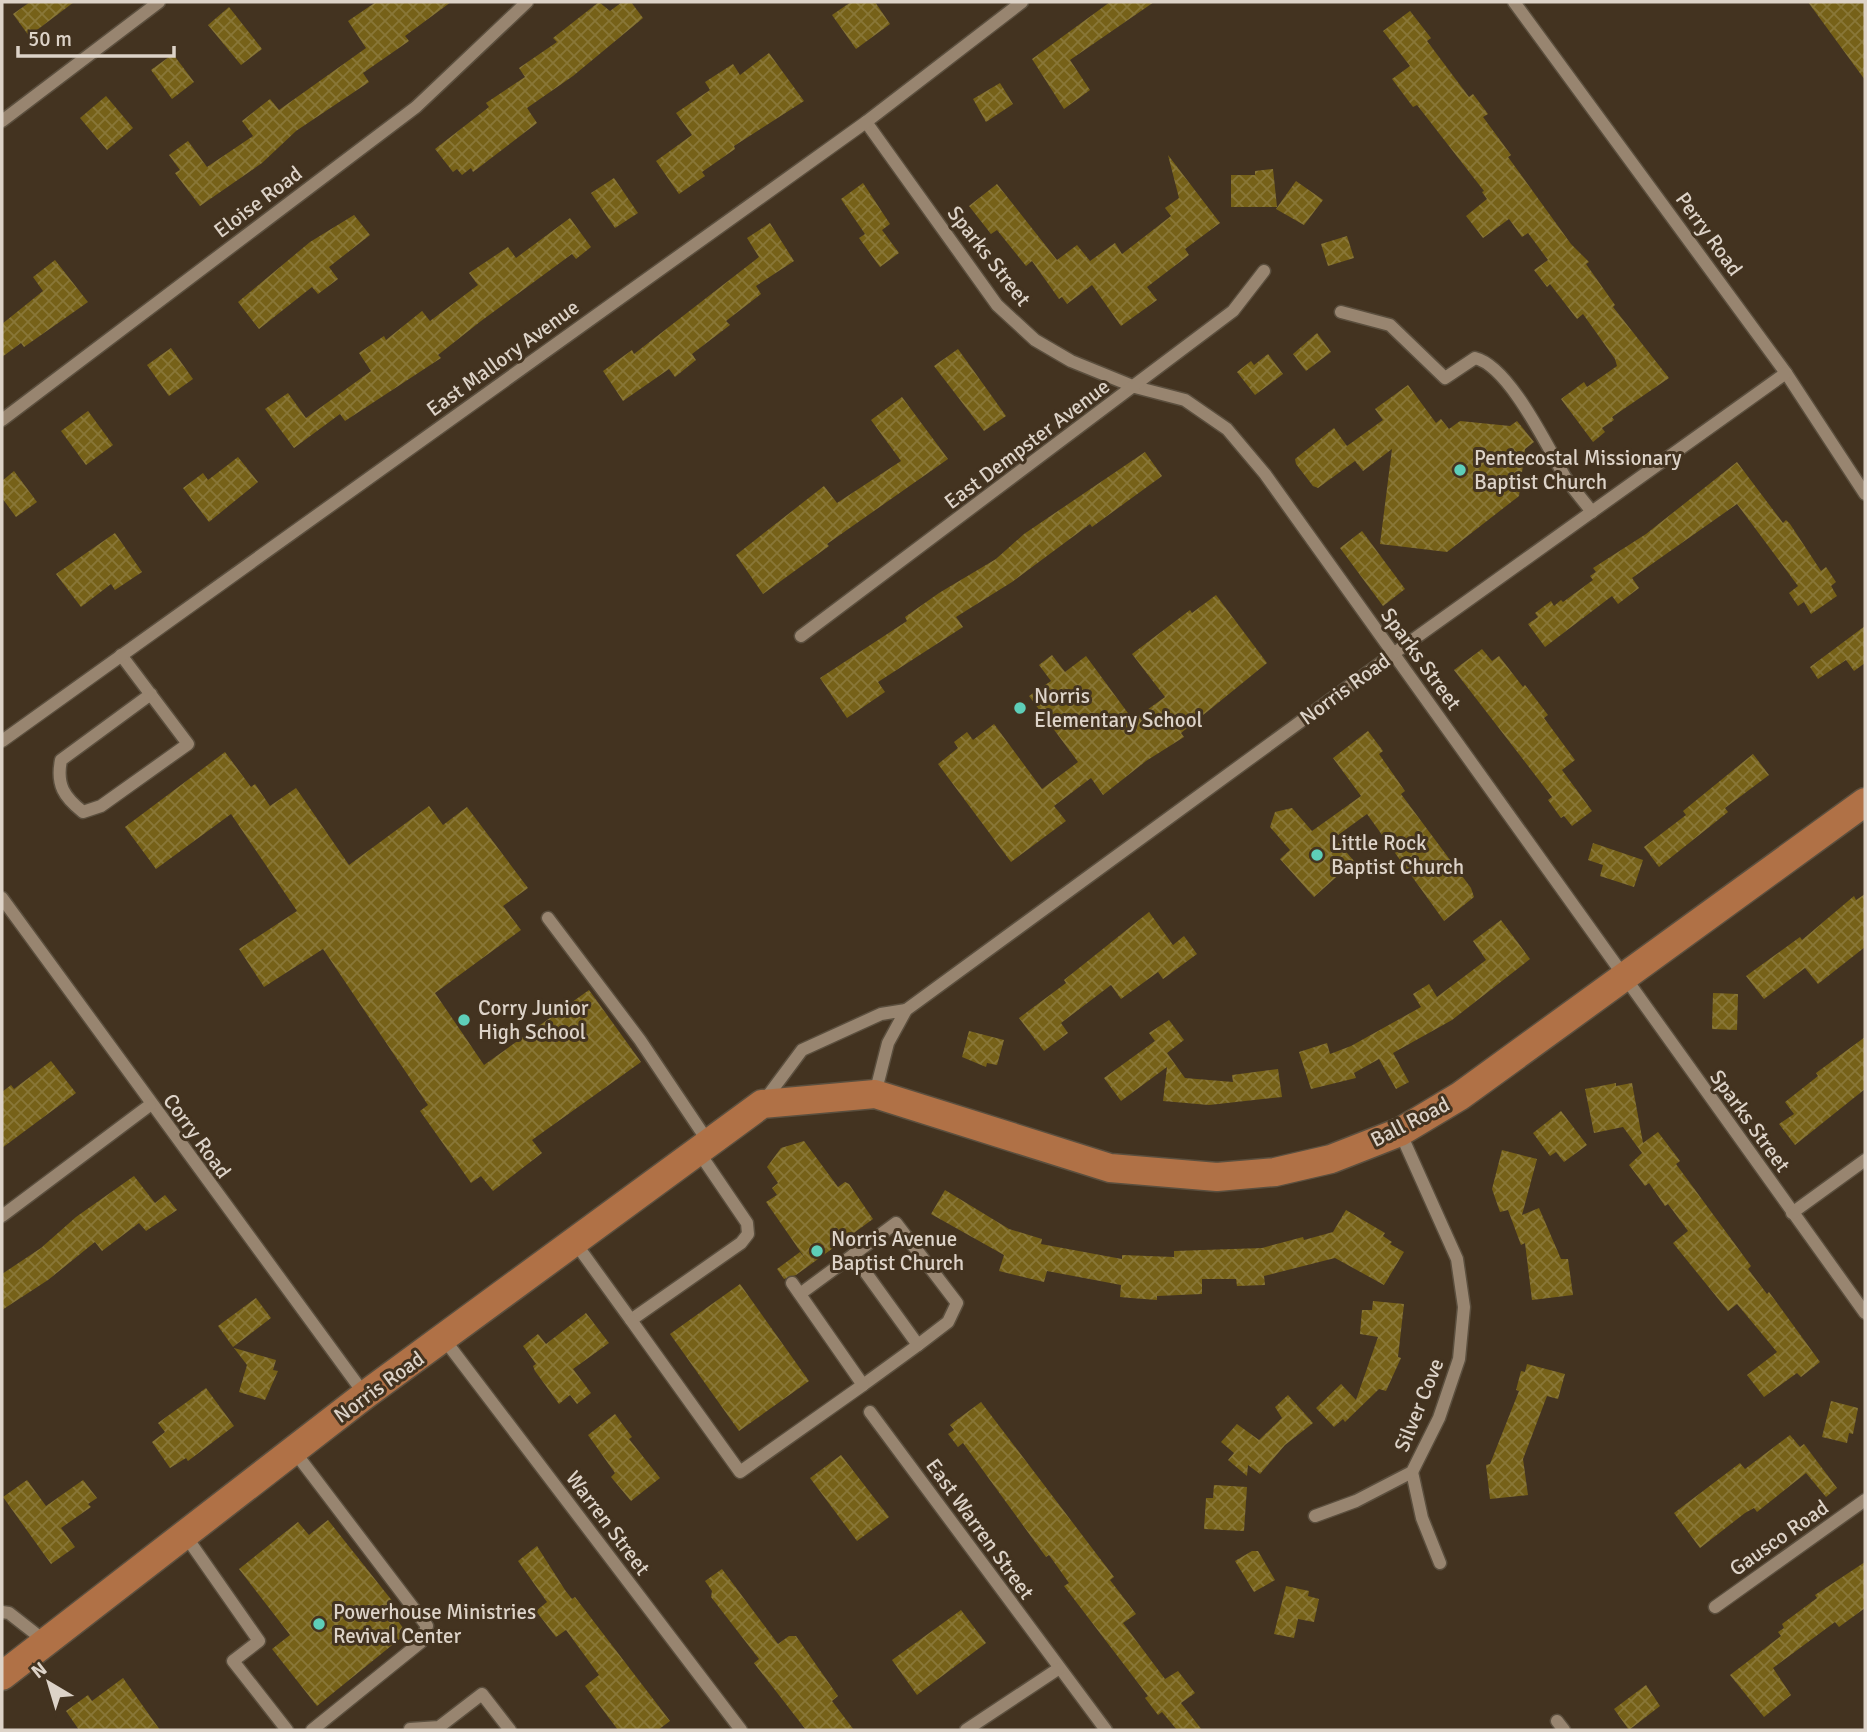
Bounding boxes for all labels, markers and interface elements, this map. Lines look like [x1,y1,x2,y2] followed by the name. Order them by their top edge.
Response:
[18,14,173,58] scale bar
[28,26,72,52] text: 50 m
[209,160,307,244] street label: Eloise Road
[1670,187,1748,281] street label: Perry Road
[942,201,1036,311] street label: Sparks Street
[422,294,584,422] street label: East Mallory Avenue
[939,373,1115,515] street label: East Dempster Avenue
[1474,445,1682,495] place label: Pentecostal Missionary Baptist Church
[1452,462,1468,478] marker: Pentecostal Missionary Baptist Church
[1375,603,1467,715] street label: Sparks Street
[1295,647,1395,731] street label: Norris Road
[1034,683,1203,733] place label: Norris Elementary School
[1012,700,1028,716] marker: Norris Elementary School
[1331,830,1464,880] place label: Little Rock Baptist Church
[1309,847,1325,863] marker: Little Rock Baptist Church
[478,995,589,1045] place label: Corry Junior High School
[456,1012,472,1028] marker: Corry Junior High School
[1704,1065,1796,1177] street label: Sparks Street
[157,1088,237,1184] street label: Corry Road
[1366,1091,1454,1153] street label: Ball Road
[831,1226,964,1276] place label: Norris Avenue Baptist Church
[809,1243,825,1259] marker: Norris Avenue Baptist Church
[329,1345,429,1429] street label: Norris Road
[1389,1354,1449,1456] street label: Silver Cove
[920,1454,1040,1604] street label: East Warren Street
[560,1466,656,1580] street label: Warren Street
[1724,1494,1834,1582] street label: Gausco Road
[333,1599,536,1649] place label: Powerhouse Ministries Revival Center
[311,1616,327,1632] marker: Powerhouse Ministries Revival Center
[14,1648,84,1718] north arrow
[27,1657,52,1684] text: N

